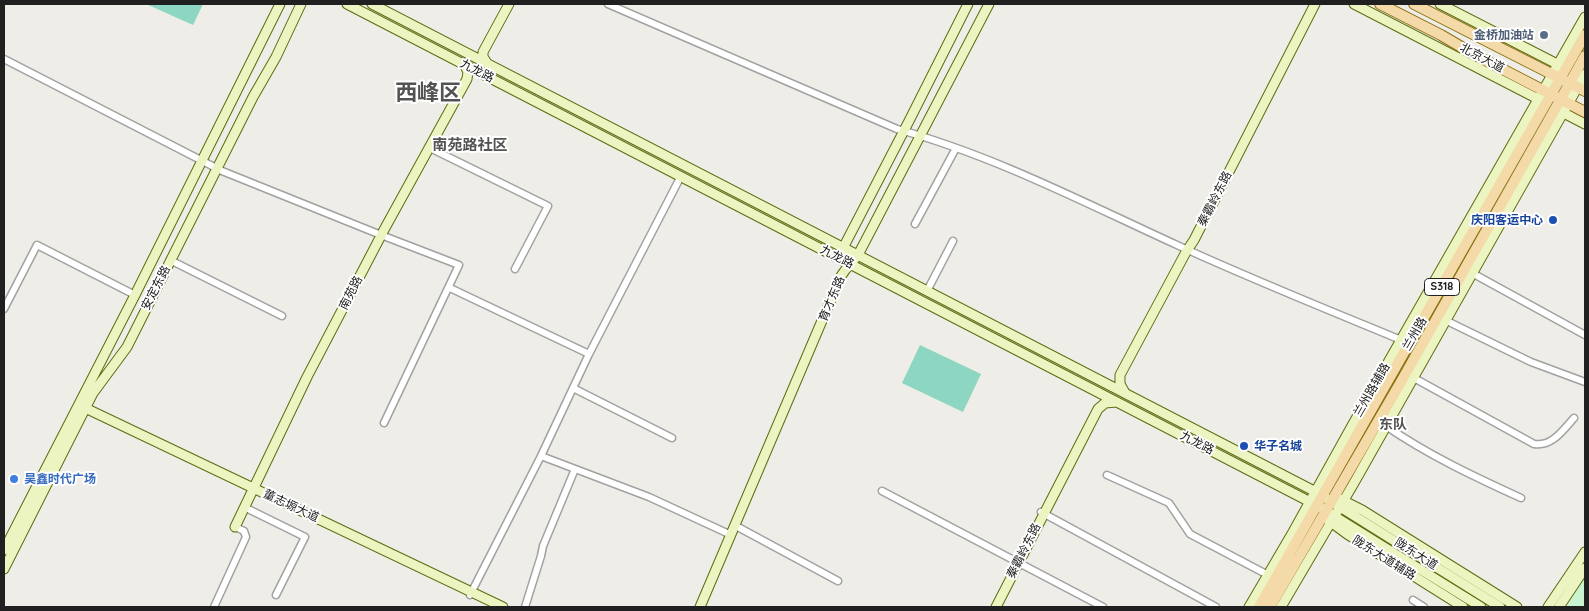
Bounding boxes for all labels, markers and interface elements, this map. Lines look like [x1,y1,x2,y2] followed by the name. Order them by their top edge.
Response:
[1474,28,1534,42] place label: 金桥加油站
[1538,29,1550,41] marker: 金桥加油站
[1457,40,1507,76] street label: 北京大道
[458,56,496,86] street label: 九龙路
[395,80,461,106] district label: 西峰区
[433,136,507,154] district label: 南苑路社区
[1195,169,1235,229] street label: 秦霸岭东路
[1471,213,1543,227] place label: 庆阳客运中心
[1547,214,1559,226] marker: 庆阳客运中心
[818,242,856,272] street label: 九龙路
[139,263,173,313] street label: 安定东路
[336,274,366,312] street label: 南苑路
[816,274,848,324] street label: 育才东路
[1424,278,1460,296] road number: S318
[1400,315,1430,353] street label: 兰州路
[1351,360,1393,420] street label: 兰州路辅路
[1379,417,1407,433] district label: 东队
[1178,428,1216,458] street label: 九龙路
[1254,439,1302,453] place label: 华子名城
[1238,440,1250,452] marker: 华子名城
[24,472,96,486] place label: 昊鑫时代广场
[8,473,20,485] marker: 昊鑫时代广场
[261,487,321,525] street label: 董志塬大道
[1004,521,1044,581] street label: 秦霸岭东路
[1350,533,1418,583] street label: 陇东大道辅路
[1392,535,1440,573] street label: 陇东大道

